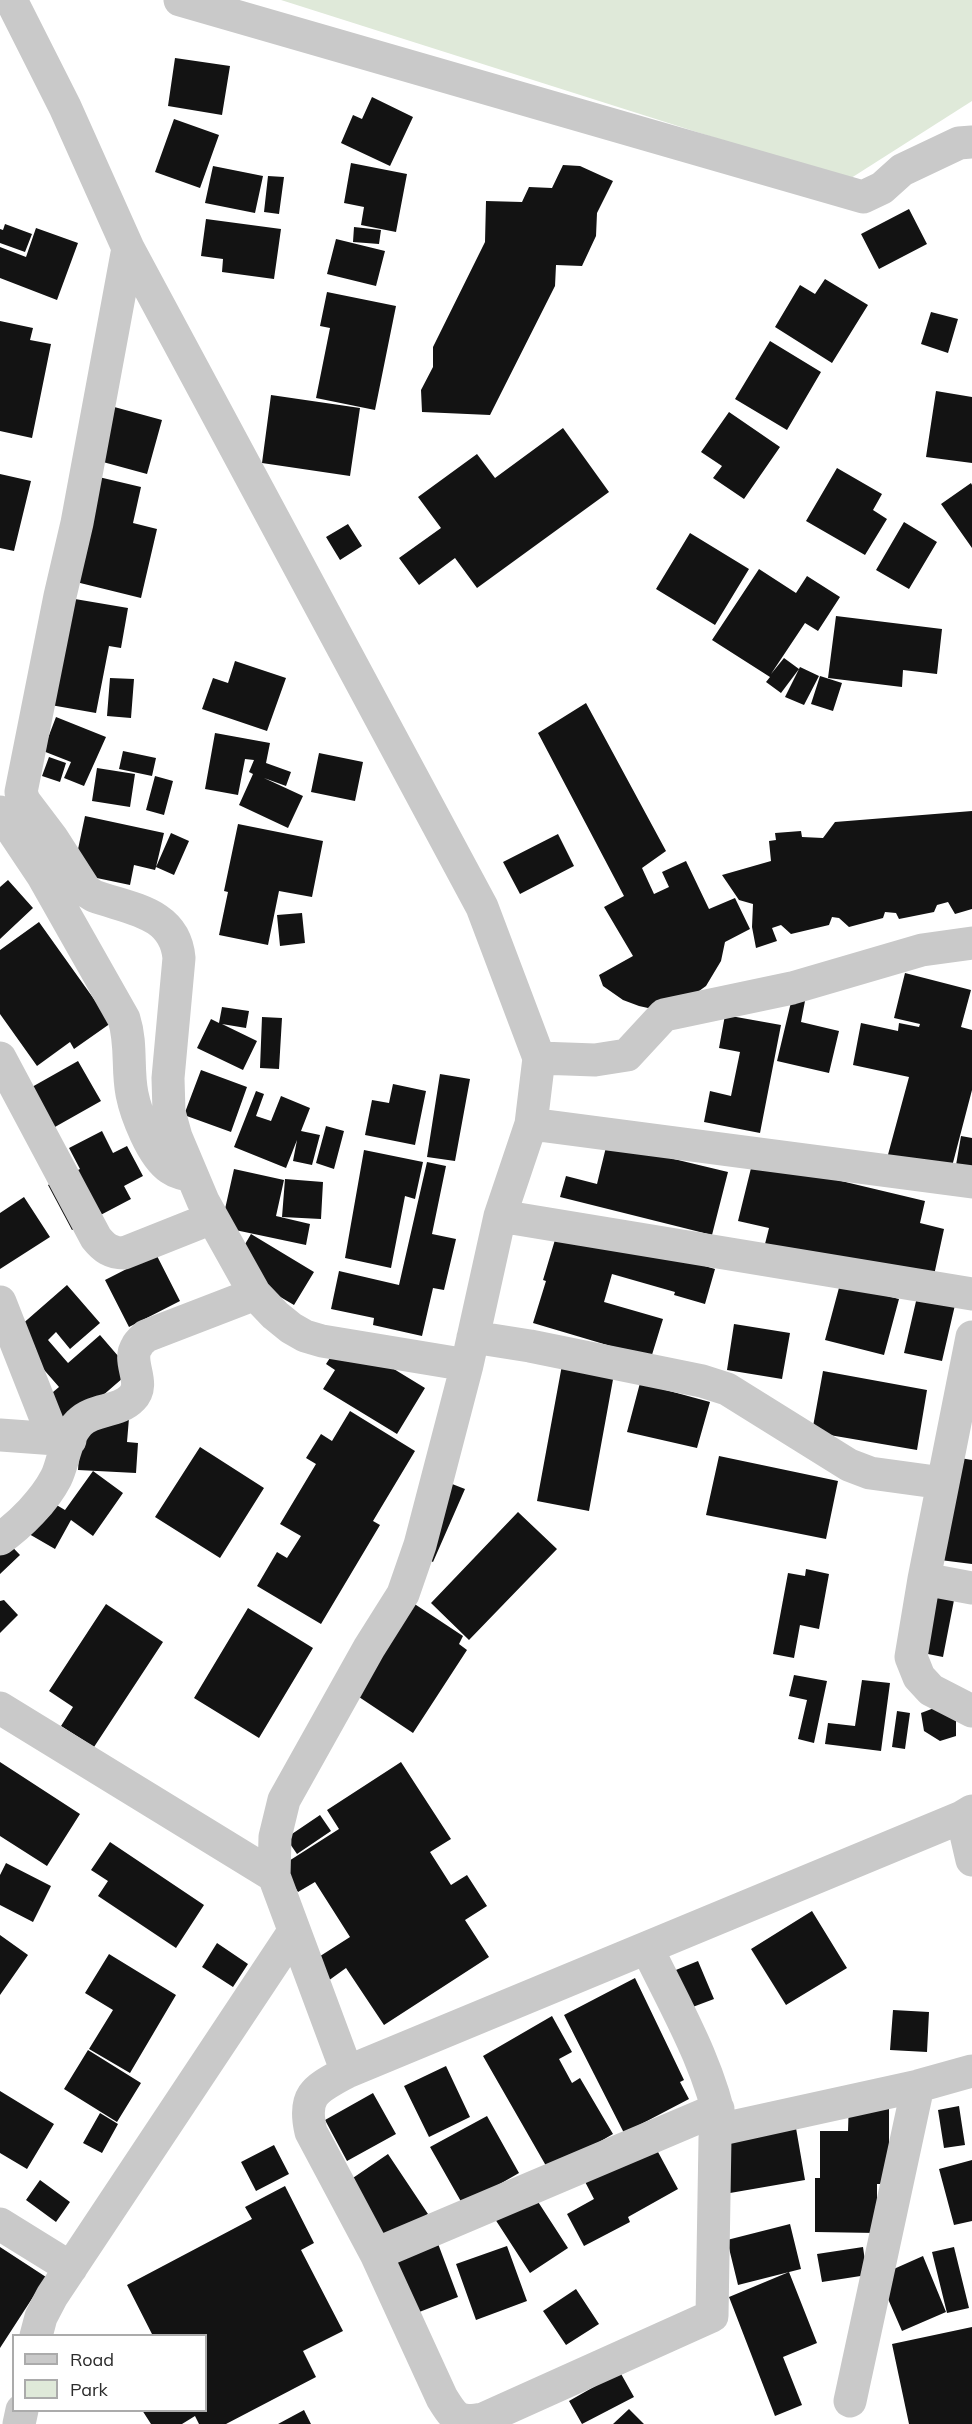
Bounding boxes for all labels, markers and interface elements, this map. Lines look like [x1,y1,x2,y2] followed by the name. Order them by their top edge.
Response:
[12,2334,207,2412] legend
[70,2348,114,2371] text: Road
[70,2378,108,2401] text: Park

